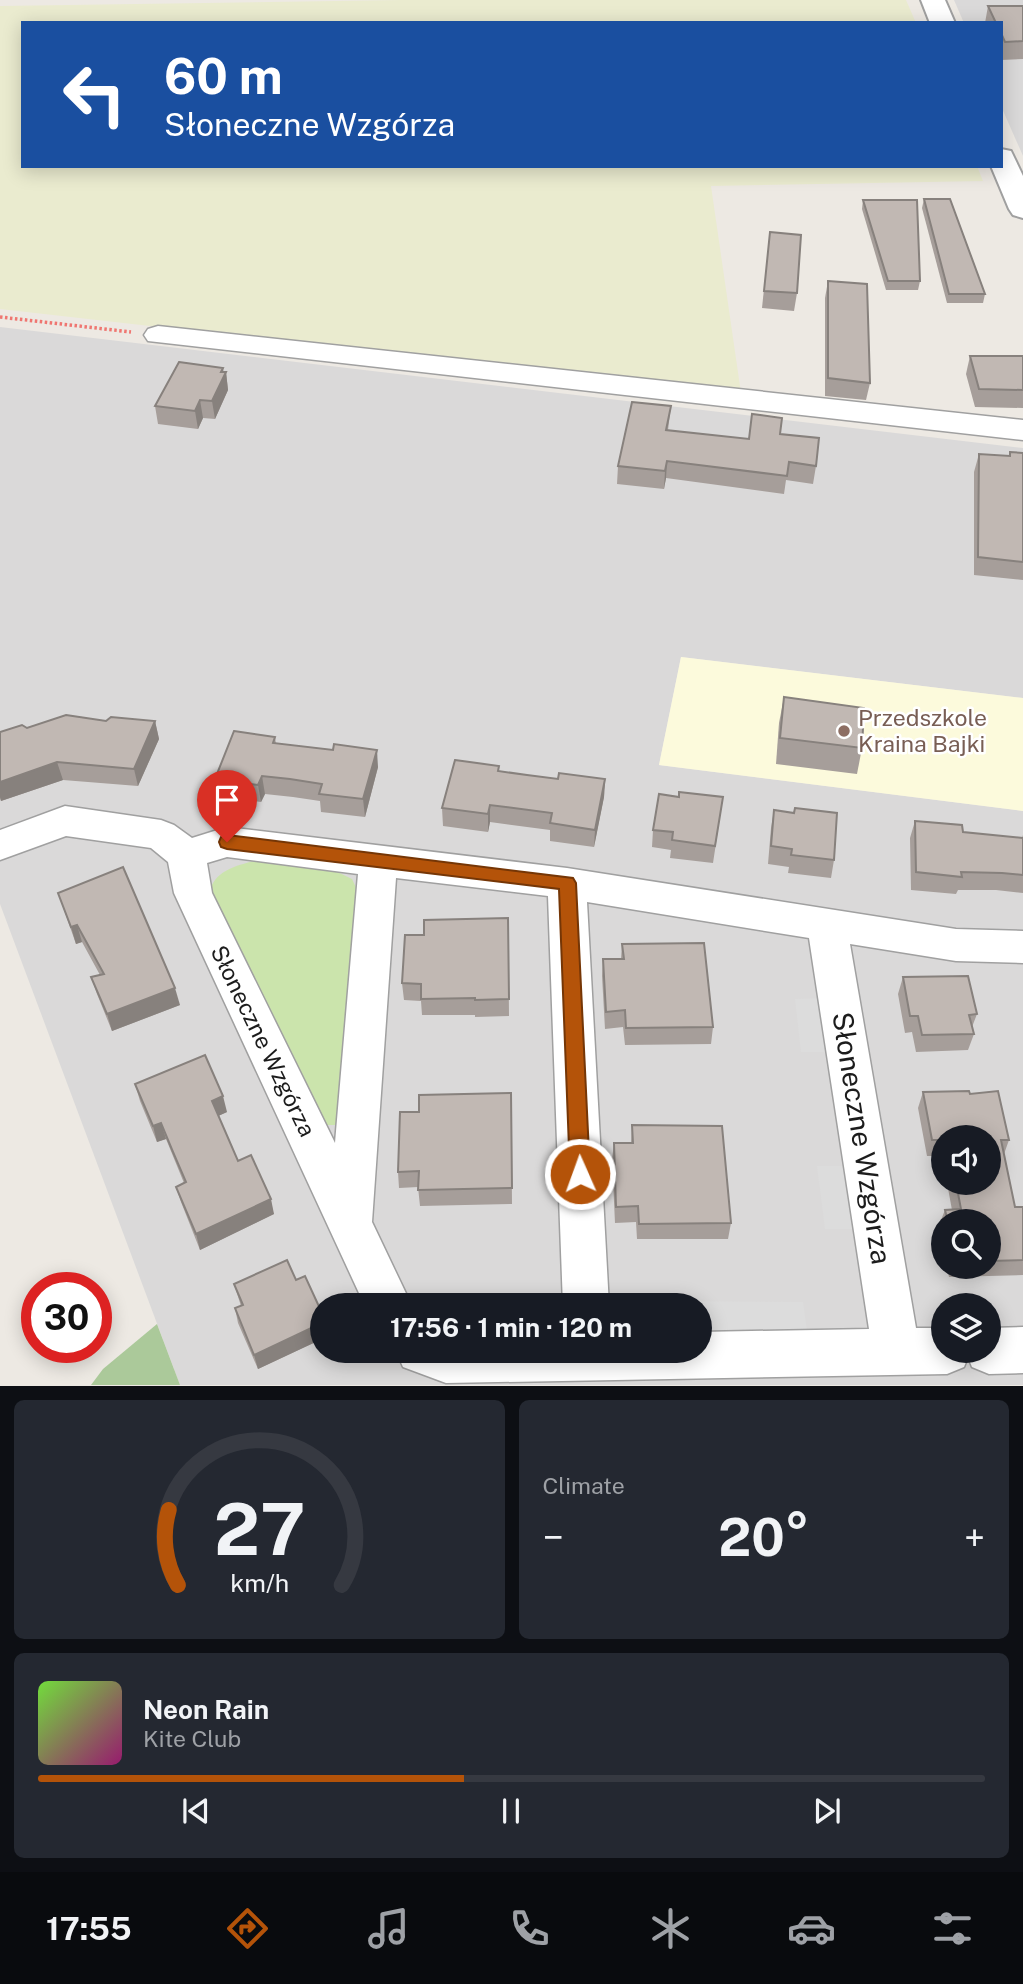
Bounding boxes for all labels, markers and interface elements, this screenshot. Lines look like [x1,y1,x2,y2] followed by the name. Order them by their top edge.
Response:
[164,47,283,105] text: 60 m
[49,49,140,140] icon: left
[164,106,455,143] text: Słoneczne Wzgórza
[858,704,987,757] place label: Przedszkole Kraina Bajki
[836,723,852,739] marker: Przedszkole Kraina Bajki
[197,770,257,842] pin
[208,781,246,819] icon: arrive
[205,941,321,1141] street label: Słoneczne Wzgórza
[826,1009,899,1266] street label: Słoneczne Wzgórza
[931,1125,1001,1363] map controls
[931,1125,1001,1195] button: sound
[543,1137,617,1211] position arrow
[931,1209,1001,1279] button: search
[21,1272,112,1363] speed limit sign: 30
[931,1293,1001,1363] button: layers
[390,1312,632,1343] text: 17:56 · 1 min · 120 m
[543,1472,625,1499] text: Climate
[213,1487,305,1572] text: 27
[718,1507,809,1568] text: 20°
[543,1515,564,1560] text: −
[964,1515,985,1560] text: +
[230,1568,289,1598] text: km/h
[143,1694,269,1725] text: Neon Rain
[143,1725,241,1752] text: Kite Club
[177,1792,215,1830] icon: previous
[492,1792,530,1830] icon: pause
[808,1792,846,1830] icon: next
[223,1904,272,1953] icon: directions
[364,1904,413,1953] icon: music
[505,1904,554,1953] icon: phone
[646,1904,695,1953] icon: climate
[787,1904,836,1953] icon: car
[928,1904,977,1953] icon: filters
[46,1910,132,1947] text: 17:55

